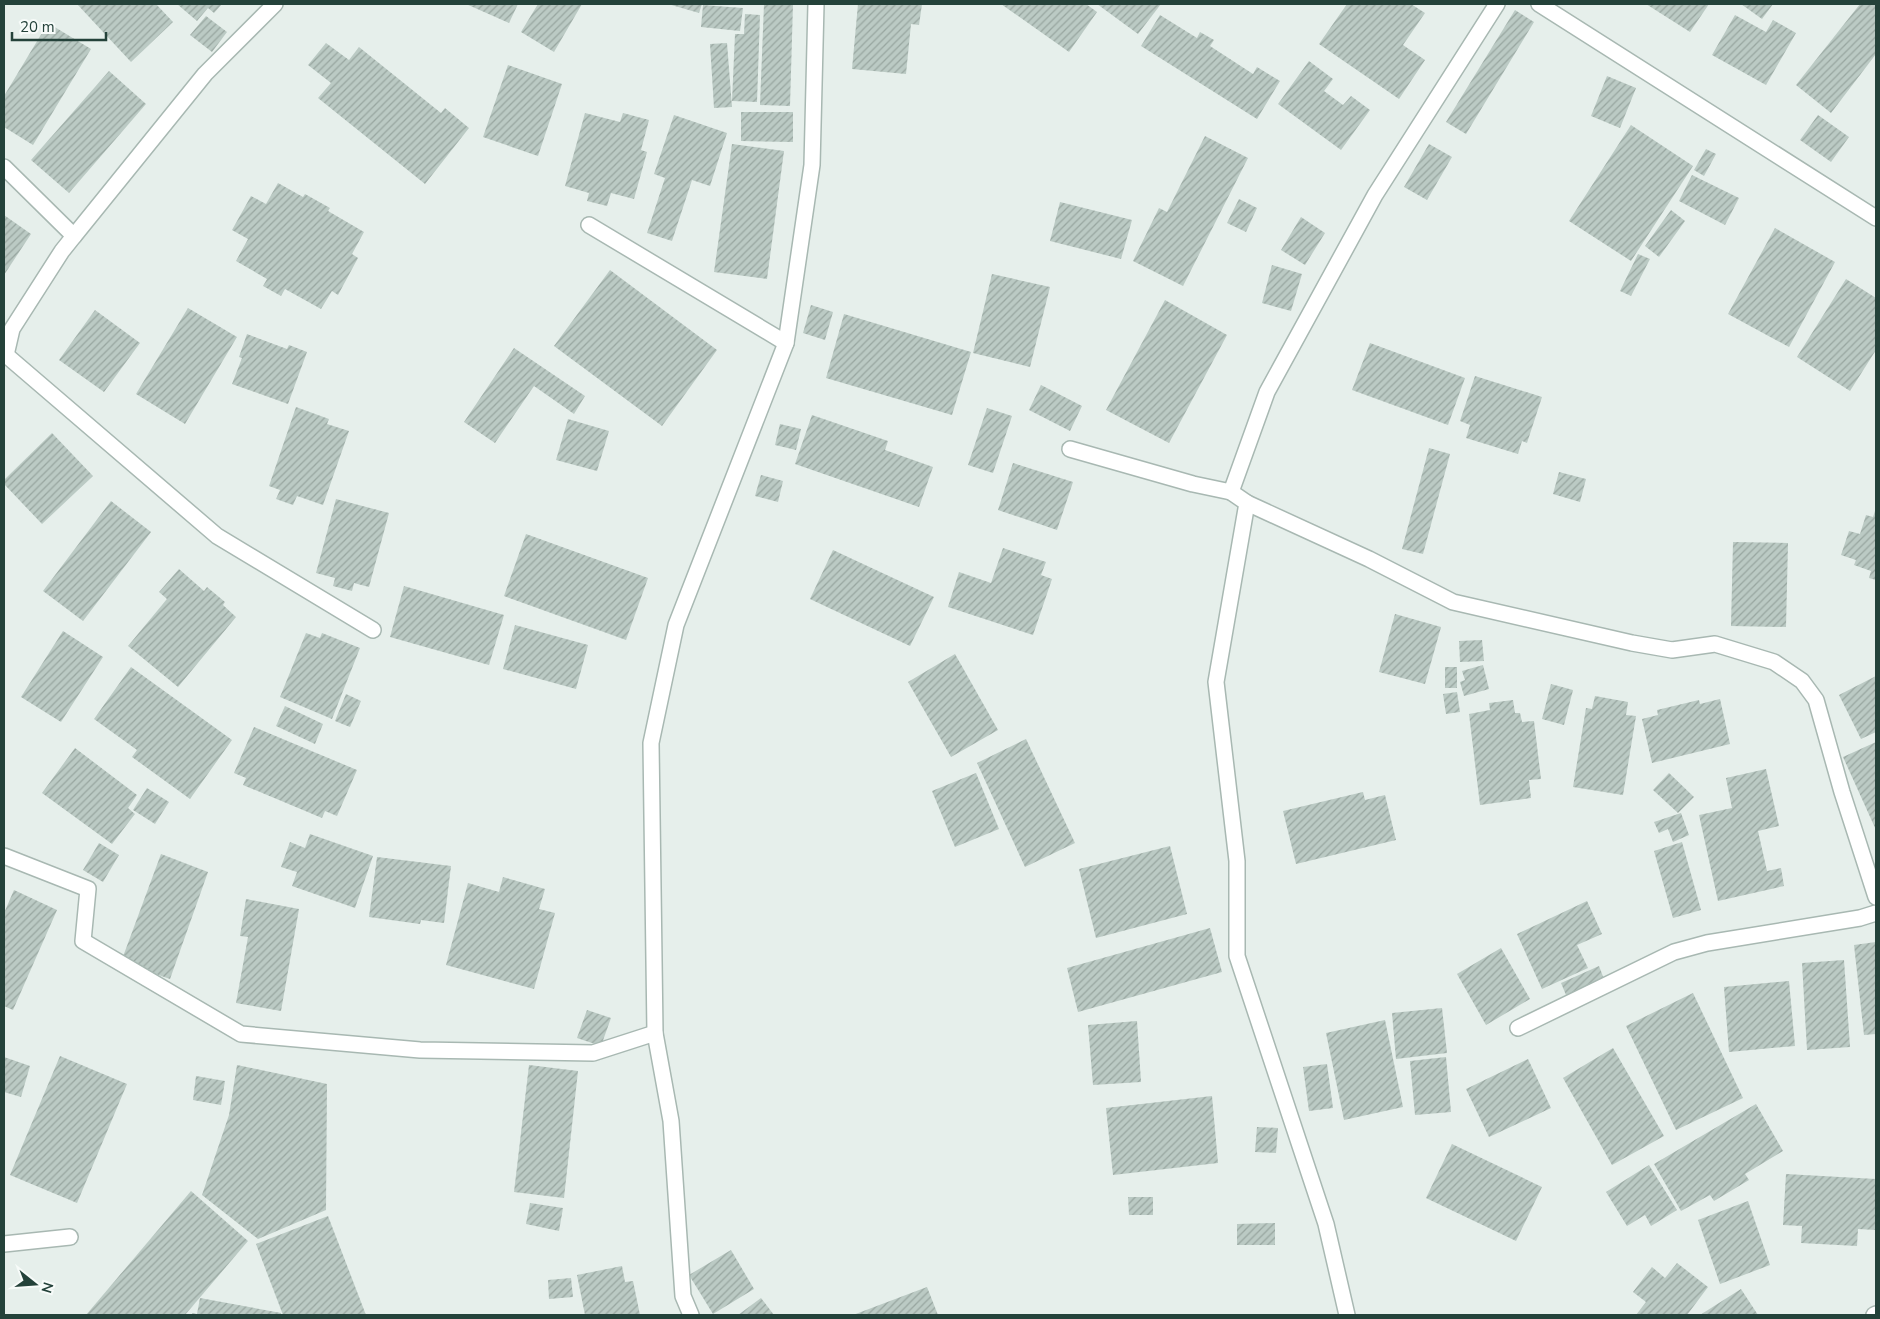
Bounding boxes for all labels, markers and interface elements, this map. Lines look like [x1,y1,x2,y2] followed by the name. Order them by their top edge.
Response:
[12,10,106,42] scale bar
[20,17,55,37] text: 20 m
[10,1259,60,1309] north arrow
[36,1280,58,1295] text: N

